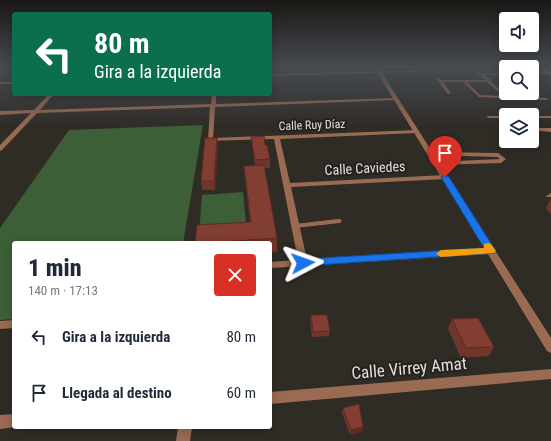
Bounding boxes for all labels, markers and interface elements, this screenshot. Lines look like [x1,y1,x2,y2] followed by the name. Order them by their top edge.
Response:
[499,12,539,148] map controls
[499,12,539,52] button: sound
[94,27,150,60] text: 80 m
[28,28,80,80] icon: left
[499,60,539,100] button: search
[94,61,221,82] text: Gira a la izquierda
[499,108,539,148] button: layers
[278,117,346,133] street label: Calle Ruy Díaz
[428,136,462,177] pin
[434,142,456,164] icon: arrive
[324,158,406,178] street label: Calle Caviedes
[282,242,324,284] position arrow
[28,254,82,282] text: 1 min
[214,254,256,296] button: close
[28,283,98,298] text: 140 m · 17:13
[28,326,50,348] icon: left
[62,328,170,346] text: Gira a la izquierda
[226,328,256,346] text: 80 m
[350,353,468,383] street label: Calle Virrey Amat
[28,382,50,404] icon: arrive
[62,384,172,402] text: Llegada al destino
[226,384,256,402] text: 60 m

